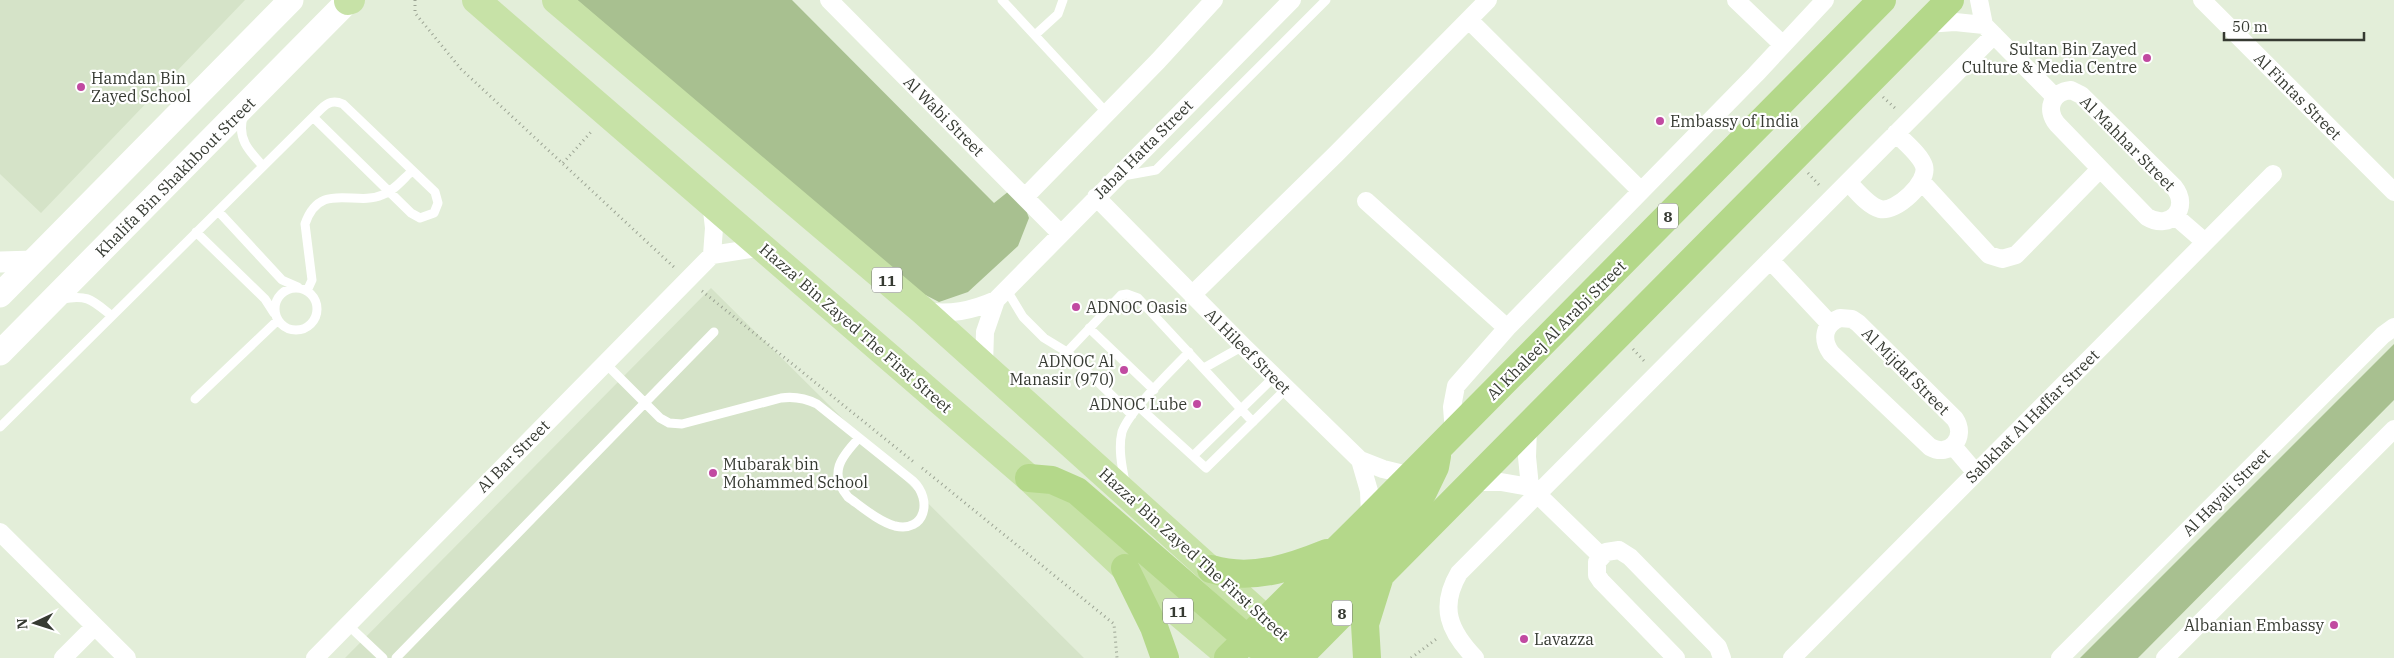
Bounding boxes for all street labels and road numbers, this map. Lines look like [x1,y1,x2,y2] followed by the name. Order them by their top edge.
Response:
[2250,48,2346,144] street label: Al Fintas Street
[900,72,989,161] street label: Al Wabi Street
[2076,91,2180,195] street label: Al Mahhar Street
[91,93,259,261] street label: Khalifa Bin Shakhbout Street
[1089,95,1197,203] street label: Jabal Hatta Street
[1658,204,1678,228] road number: 8
[756,239,957,417] street label: Hazza' Bin Zayed The First Street
[1482,256,1630,404] street label: Al Khaleej Al Arabi Street
[872,268,902,292] road number: 11
[1201,304,1295,398] street label: Al Hileef Street
[1858,323,1954,419] street label: Al Mijdaf Street
[1961,345,2103,487] street label: Sabkhat Al Haffar Street
[473,415,554,496] street label: Al Bar Street
[2178,444,2274,540] street label: Al Hayali Street
[1095,463,1293,645] street label: Hazza' Bin Zayed The First Street
[1163,598,1193,624] road number: 11
[1332,600,1352,626] road number: 8

